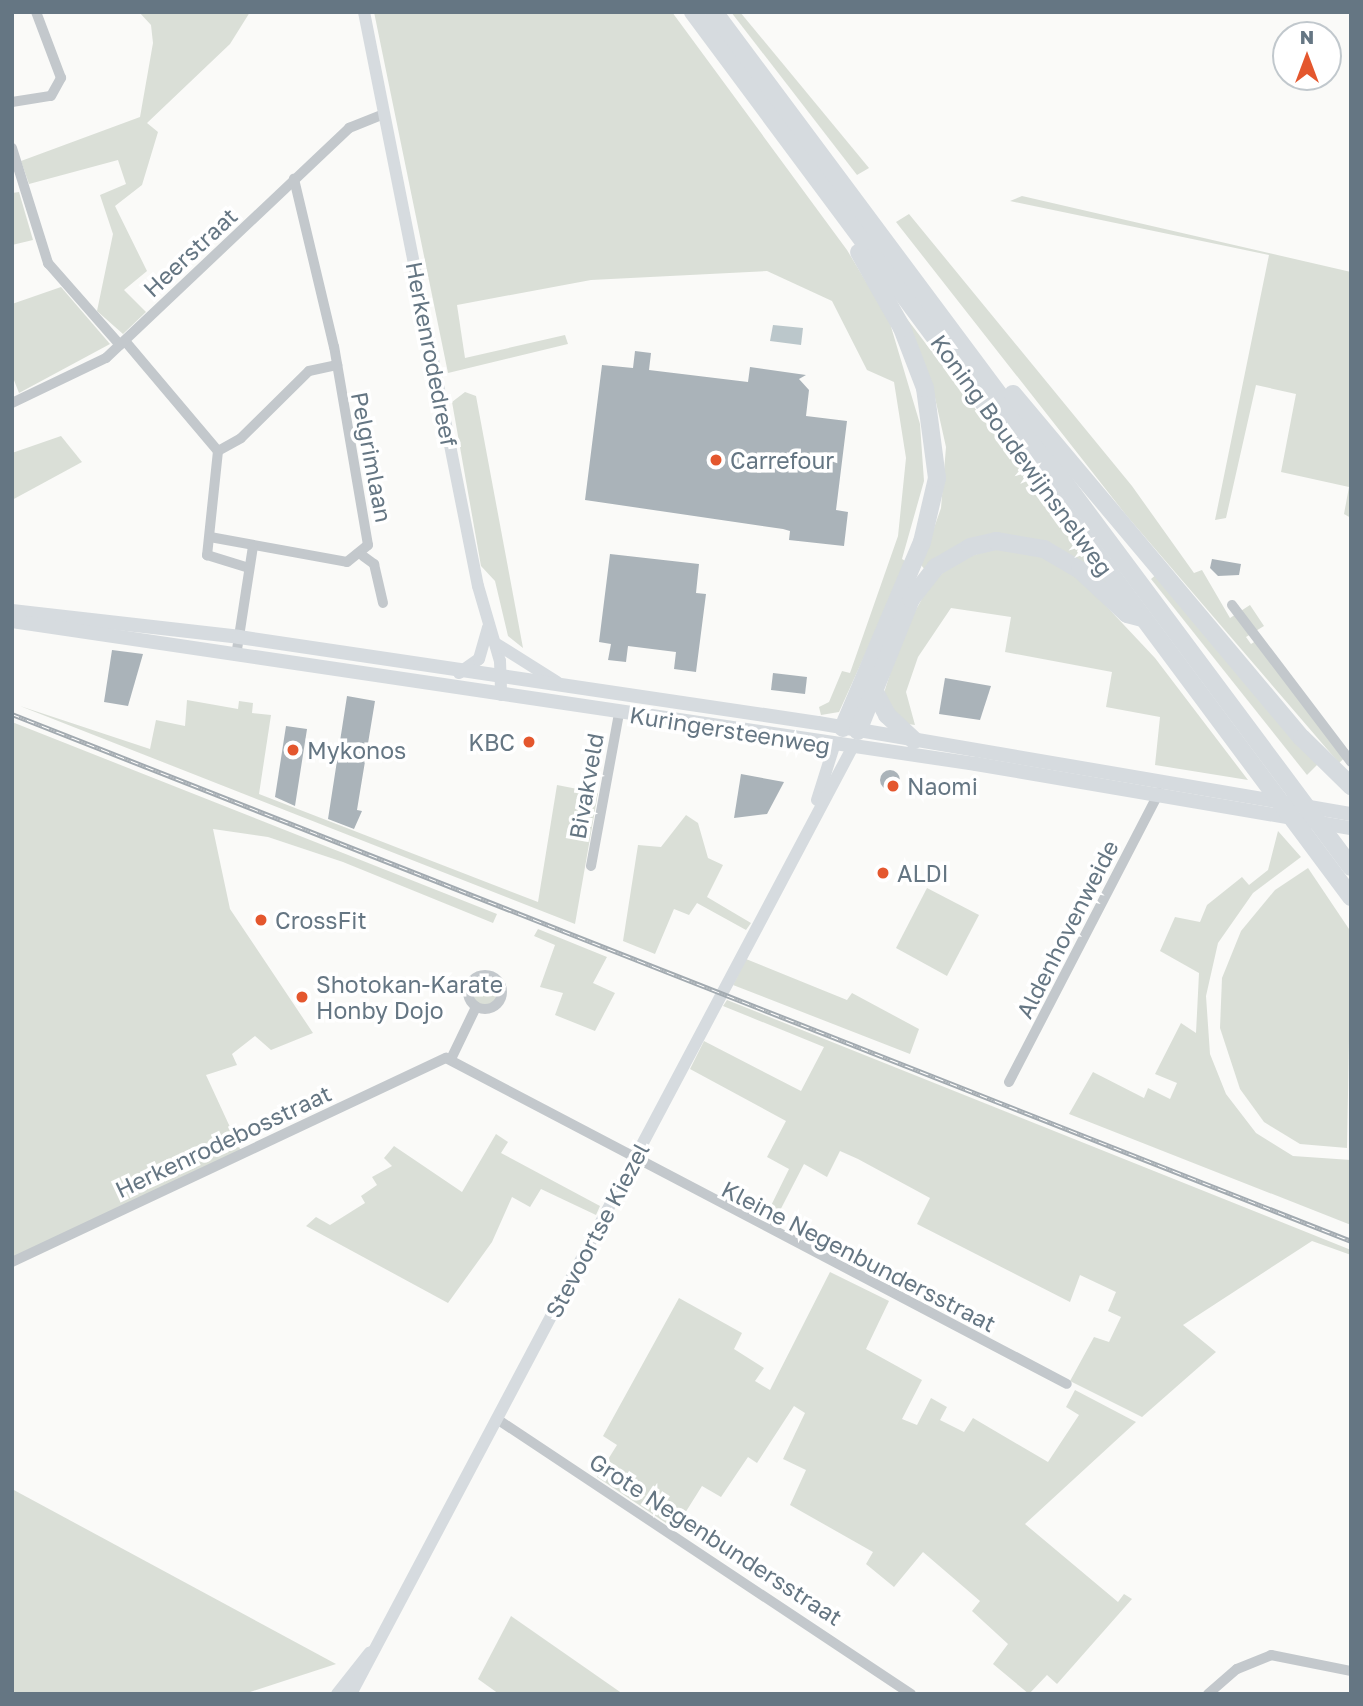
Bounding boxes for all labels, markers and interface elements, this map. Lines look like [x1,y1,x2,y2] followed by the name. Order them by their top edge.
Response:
[1272,21,1342,91] north arrow
[1300,25,1314,48] text: N
[137,202,243,302] street label: Heerstraat
[401,259,463,449] street label: Herkenrodedreef
[925,329,1119,581] street label: Koning Boudewijnsnelweg
[346,389,398,525] street label: Pelgrimlaan
[730,446,834,474] place label: Carrefour
[708,452,724,468] marker: Carrefour
[628,700,832,760] street label: Kuringersteenweg
[468,728,515,756] place label: KBC
[563,731,609,841] street label: Bivakveld
[521,734,537,750] marker: KBC
[307,736,406,764] place label: Mykonos
[285,742,301,758] marker: Mykonos
[907,772,978,800] place label: Naomi
[885,778,901,794] marker: Naomi
[1010,835,1124,1023] street label: Aldenhovenweide
[897,859,949,887] place label: ALDI
[875,865,891,881] marker: ALDI
[275,906,367,934] place label: CrossFit
[253,912,269,928] marker: CrossFit
[316,970,503,1024] place label: Shotokan-Karate Honby Dojo
[294,989,310,1005] marker: Shotokan-Karate Honby Dojo
[111,1079,335,1203] street label: Herkenrodebosstraat
[539,1138,655,1322] street label: Stevoortse Kiezel
[717,1175,1001,1337] street label: Kleine Negenbundersstraat
[585,1447,847,1631] street label: Grote Negenbundersstraat

